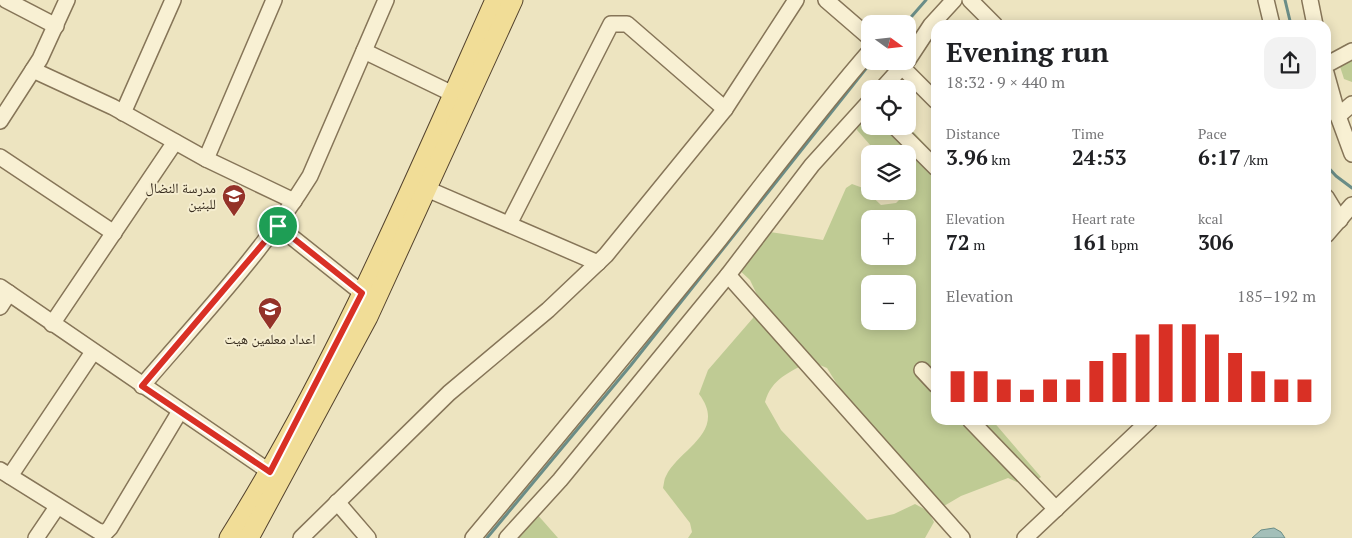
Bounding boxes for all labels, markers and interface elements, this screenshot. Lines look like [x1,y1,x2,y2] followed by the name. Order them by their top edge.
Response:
[861,15,916,70] north arrow
[861,15,916,330] map controls
[946,33,1109,70] text: Evening run
[1264,37,1316,89] button: share
[946,71,1065,93] text: 18:32 · 9 × 440 m
[861,80,916,135] button: locate
[946,124,1000,143] text: Distance
[1072,124,1104,143] text: Time
[1198,124,1227,143] text: Pace
[946,143,988,171] text: 3.96
[1072,143,1127,171] text: 24:53
[1198,143,1241,171] text: 6:17
[861,145,916,200] button: layers
[988,150,1011,169] text: km
[1241,150,1268,169] text: /km
[145,178,216,213] place label: مدرسة النضال للبنين
[221,183,247,217] school or university icon: مدرسة النضال للبنين
[257,205,299,247] pin
[946,209,1005,228] text: Elevation
[1072,209,1135,228] text: Heart rate
[1198,209,1223,228] text: kcal
[861,210,916,265] button: +
[264,212,292,240] icon: arrive
[946,228,970,256] text: 72
[1072,228,1108,256] text: 161
[1198,228,1234,256] text: 306
[970,235,985,254] text: m
[1108,235,1139,254] text: bpm
[861,275,916,330] button: −
[946,285,1013,307] text: Elevation
[1237,285,1316,307] text: 185–192 m
[257,296,283,330] school or university icon: اعداد معلمين هيت
[224,329,316,348] place label: اعداد معلمين هيت

